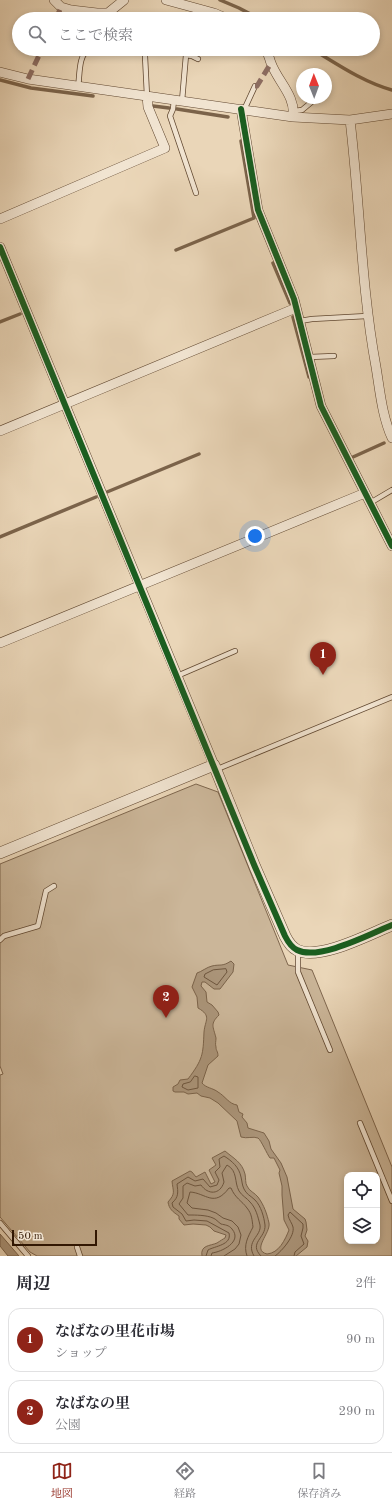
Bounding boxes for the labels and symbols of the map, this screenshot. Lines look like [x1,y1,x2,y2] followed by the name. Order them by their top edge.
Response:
[296,68,332,104] north arrow
[245,526,265,546] your location
[310,642,336,675] pin: 1
[153,985,179,1018] pin: 2
[12,1228,97,1247] scale bar

